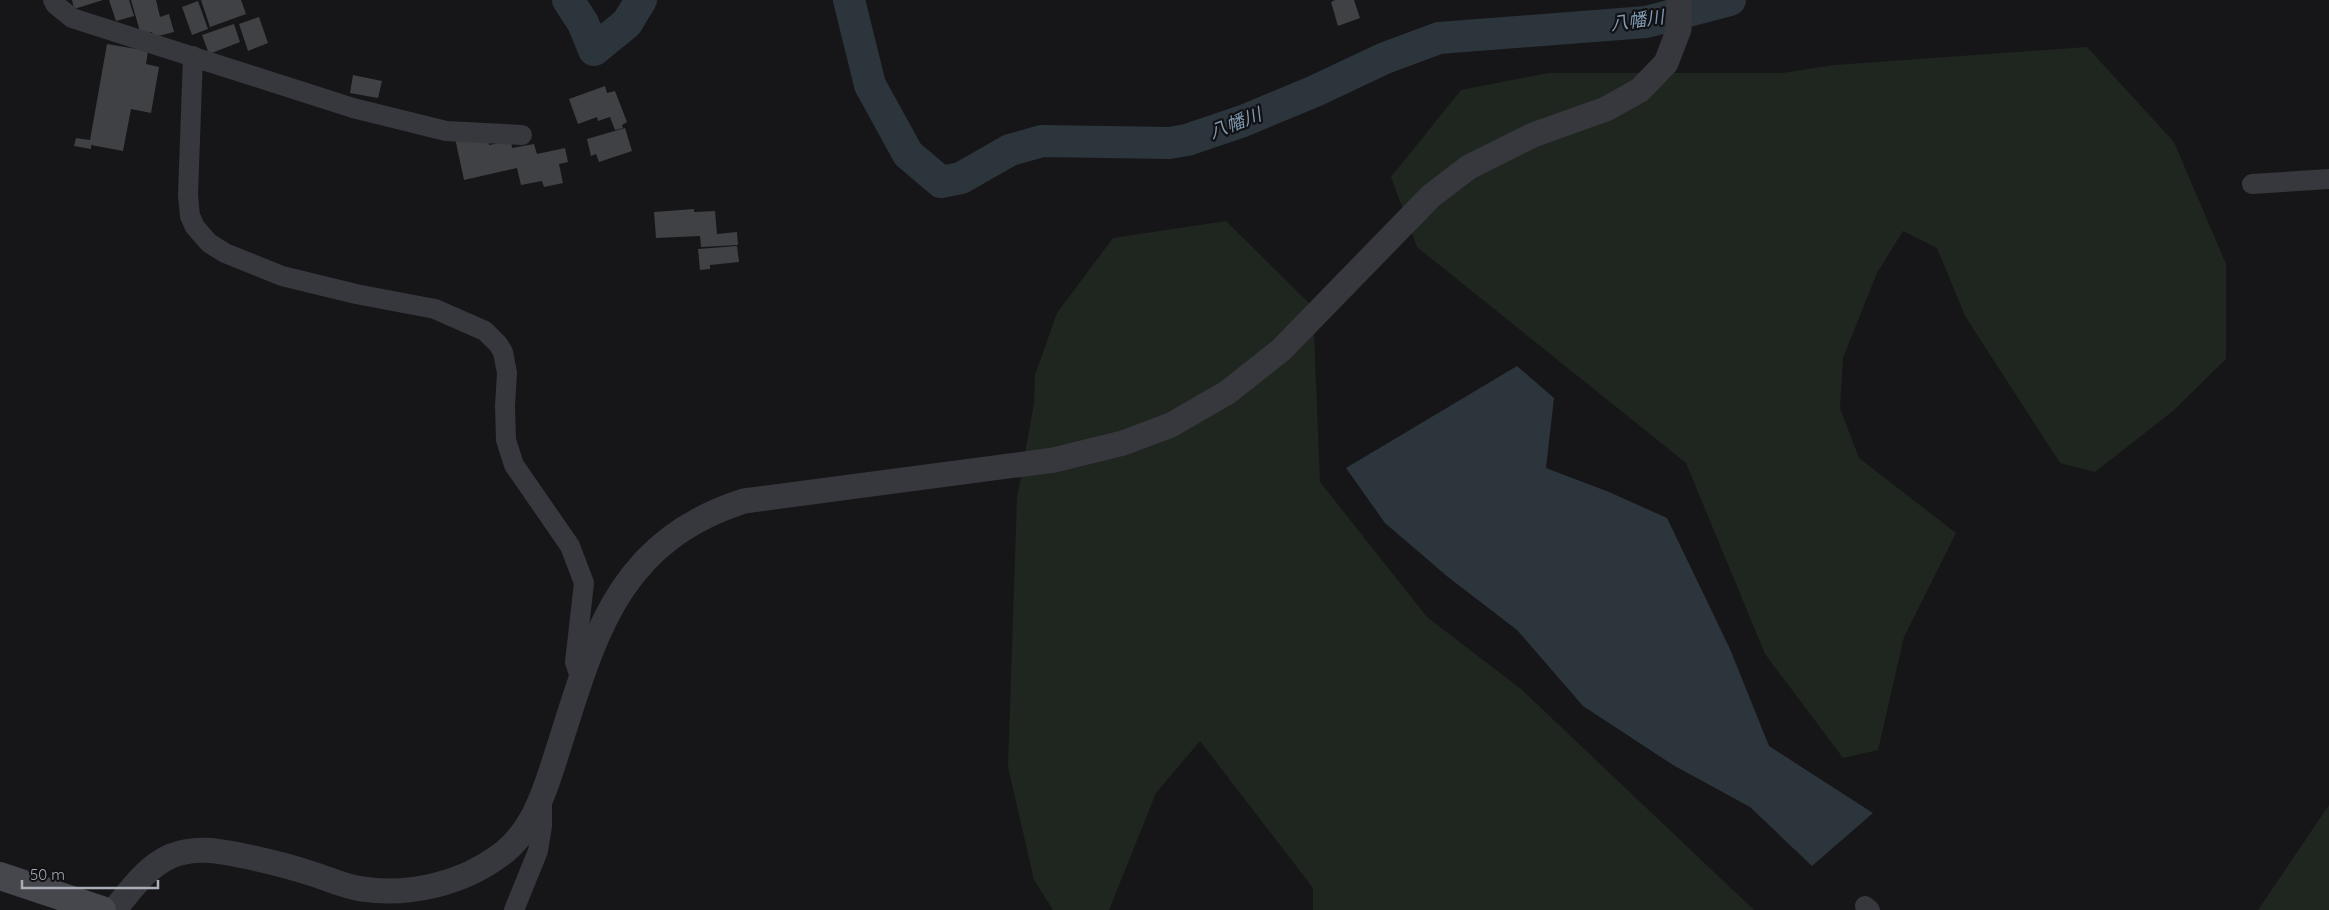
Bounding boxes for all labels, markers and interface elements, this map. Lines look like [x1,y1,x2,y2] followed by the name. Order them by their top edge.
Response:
[1609,5,1667,35] water label: 八幡川
[1206,102,1266,143] water label: 八幡川
[22,858,159,890] scale bar
[30,865,65,884] text: 50 m

